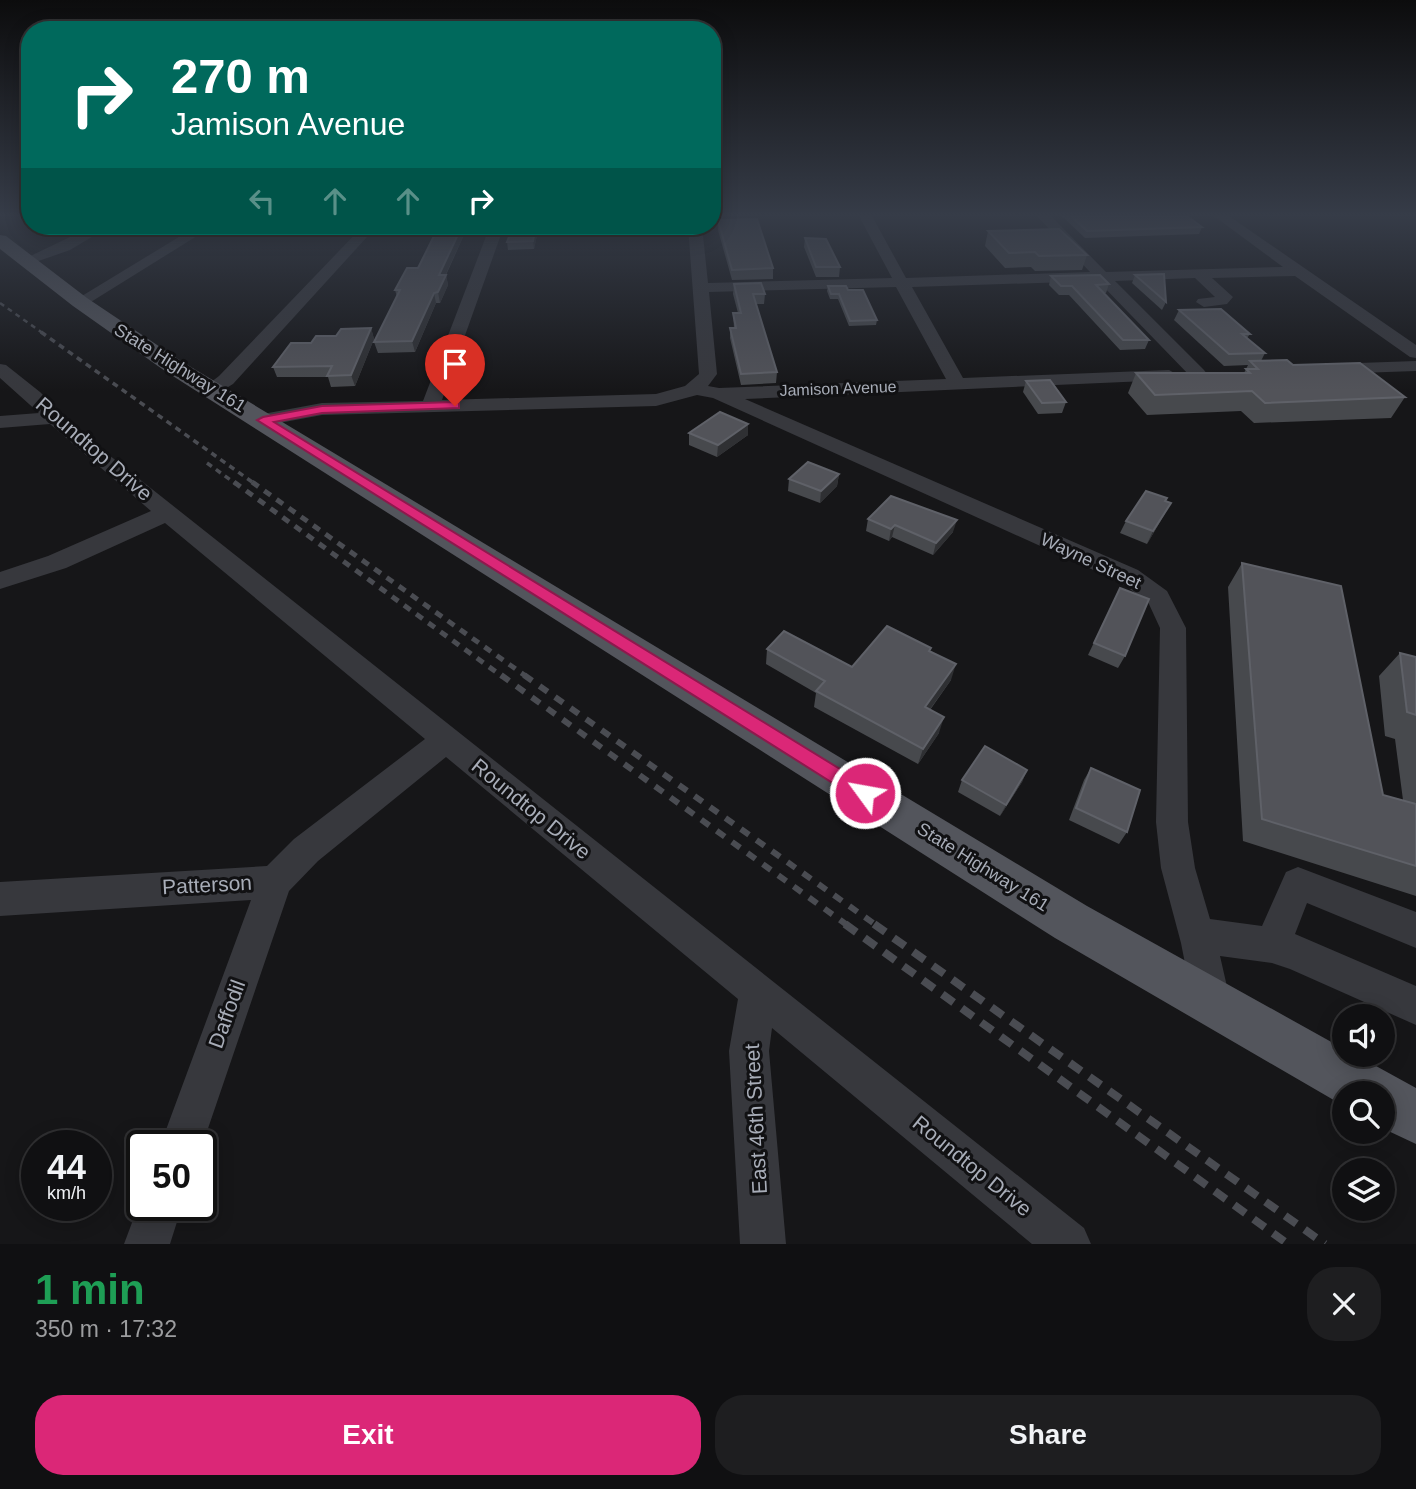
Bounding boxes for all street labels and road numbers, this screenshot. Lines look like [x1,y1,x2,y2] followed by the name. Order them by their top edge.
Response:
[111,319,249,417] street label: State Highway 161
[779,378,897,399] street label: Jamison Avenue
[32,392,157,505] street label: Roundtop Drive
[1038,529,1144,593] street label: Wayne Street
[467,754,595,863] street label: Roundtop Drive
[914,818,1052,916] street label: State Highway 161
[161,871,252,898] street label: Patterson
[204,977,249,1051] street label: Daffodil
[740,1043,771,1195] street label: East 46th Street
[908,1111,1036,1220] street label: Roundtop Drive

